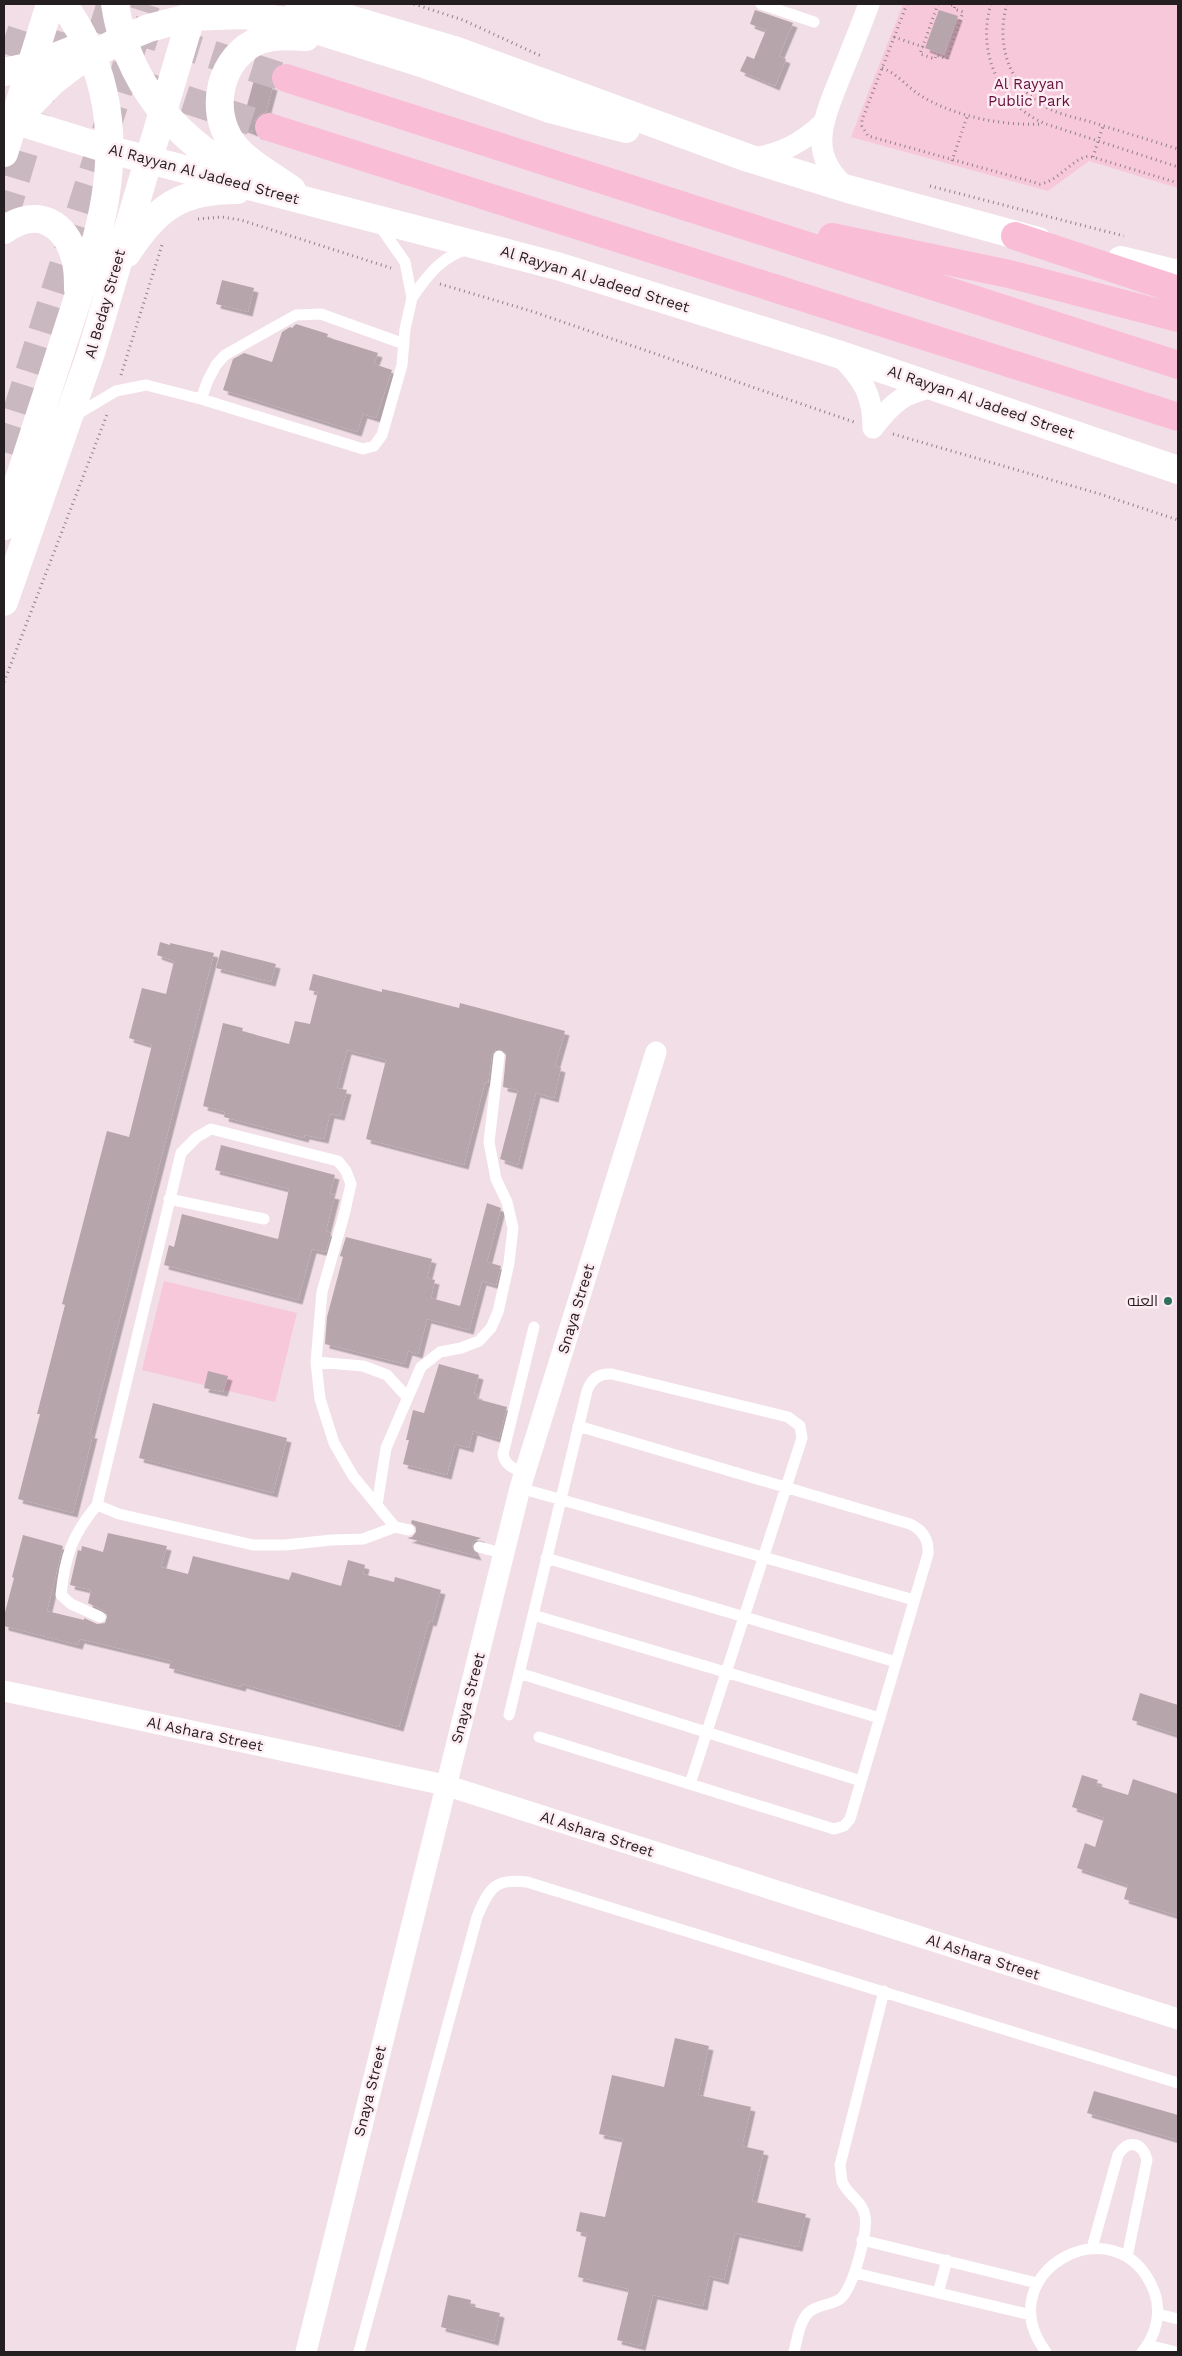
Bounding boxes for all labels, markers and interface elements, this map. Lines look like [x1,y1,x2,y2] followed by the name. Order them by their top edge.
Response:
[988,75,1071,110] park label: Al Rayyan Public Park
[107,140,302,208] street label: Al Rayyan Al Jadeed Street
[498,242,692,317] street label: Al Rayyan Al Jadeed Street
[81,247,129,361] street label: Al Beday Street
[885,362,1077,443] street label: Al Rayyan Al Jadeed Street
[554,1261,598,1356] street label: Snaya Street
[1127,1292,1158,1310] place label: العنه
[1162,1295,1174,1307] marker: العنه
[447,1650,489,1745] street label: Snaya Street
[145,1713,265,1755] street label: Al Ashara Street
[538,1807,657,1861] street label: Al Ashara Street
[924,1930,1043,1984] street label: Al Ashara Street
[350,2043,390,2138] street label: Snaya Street

